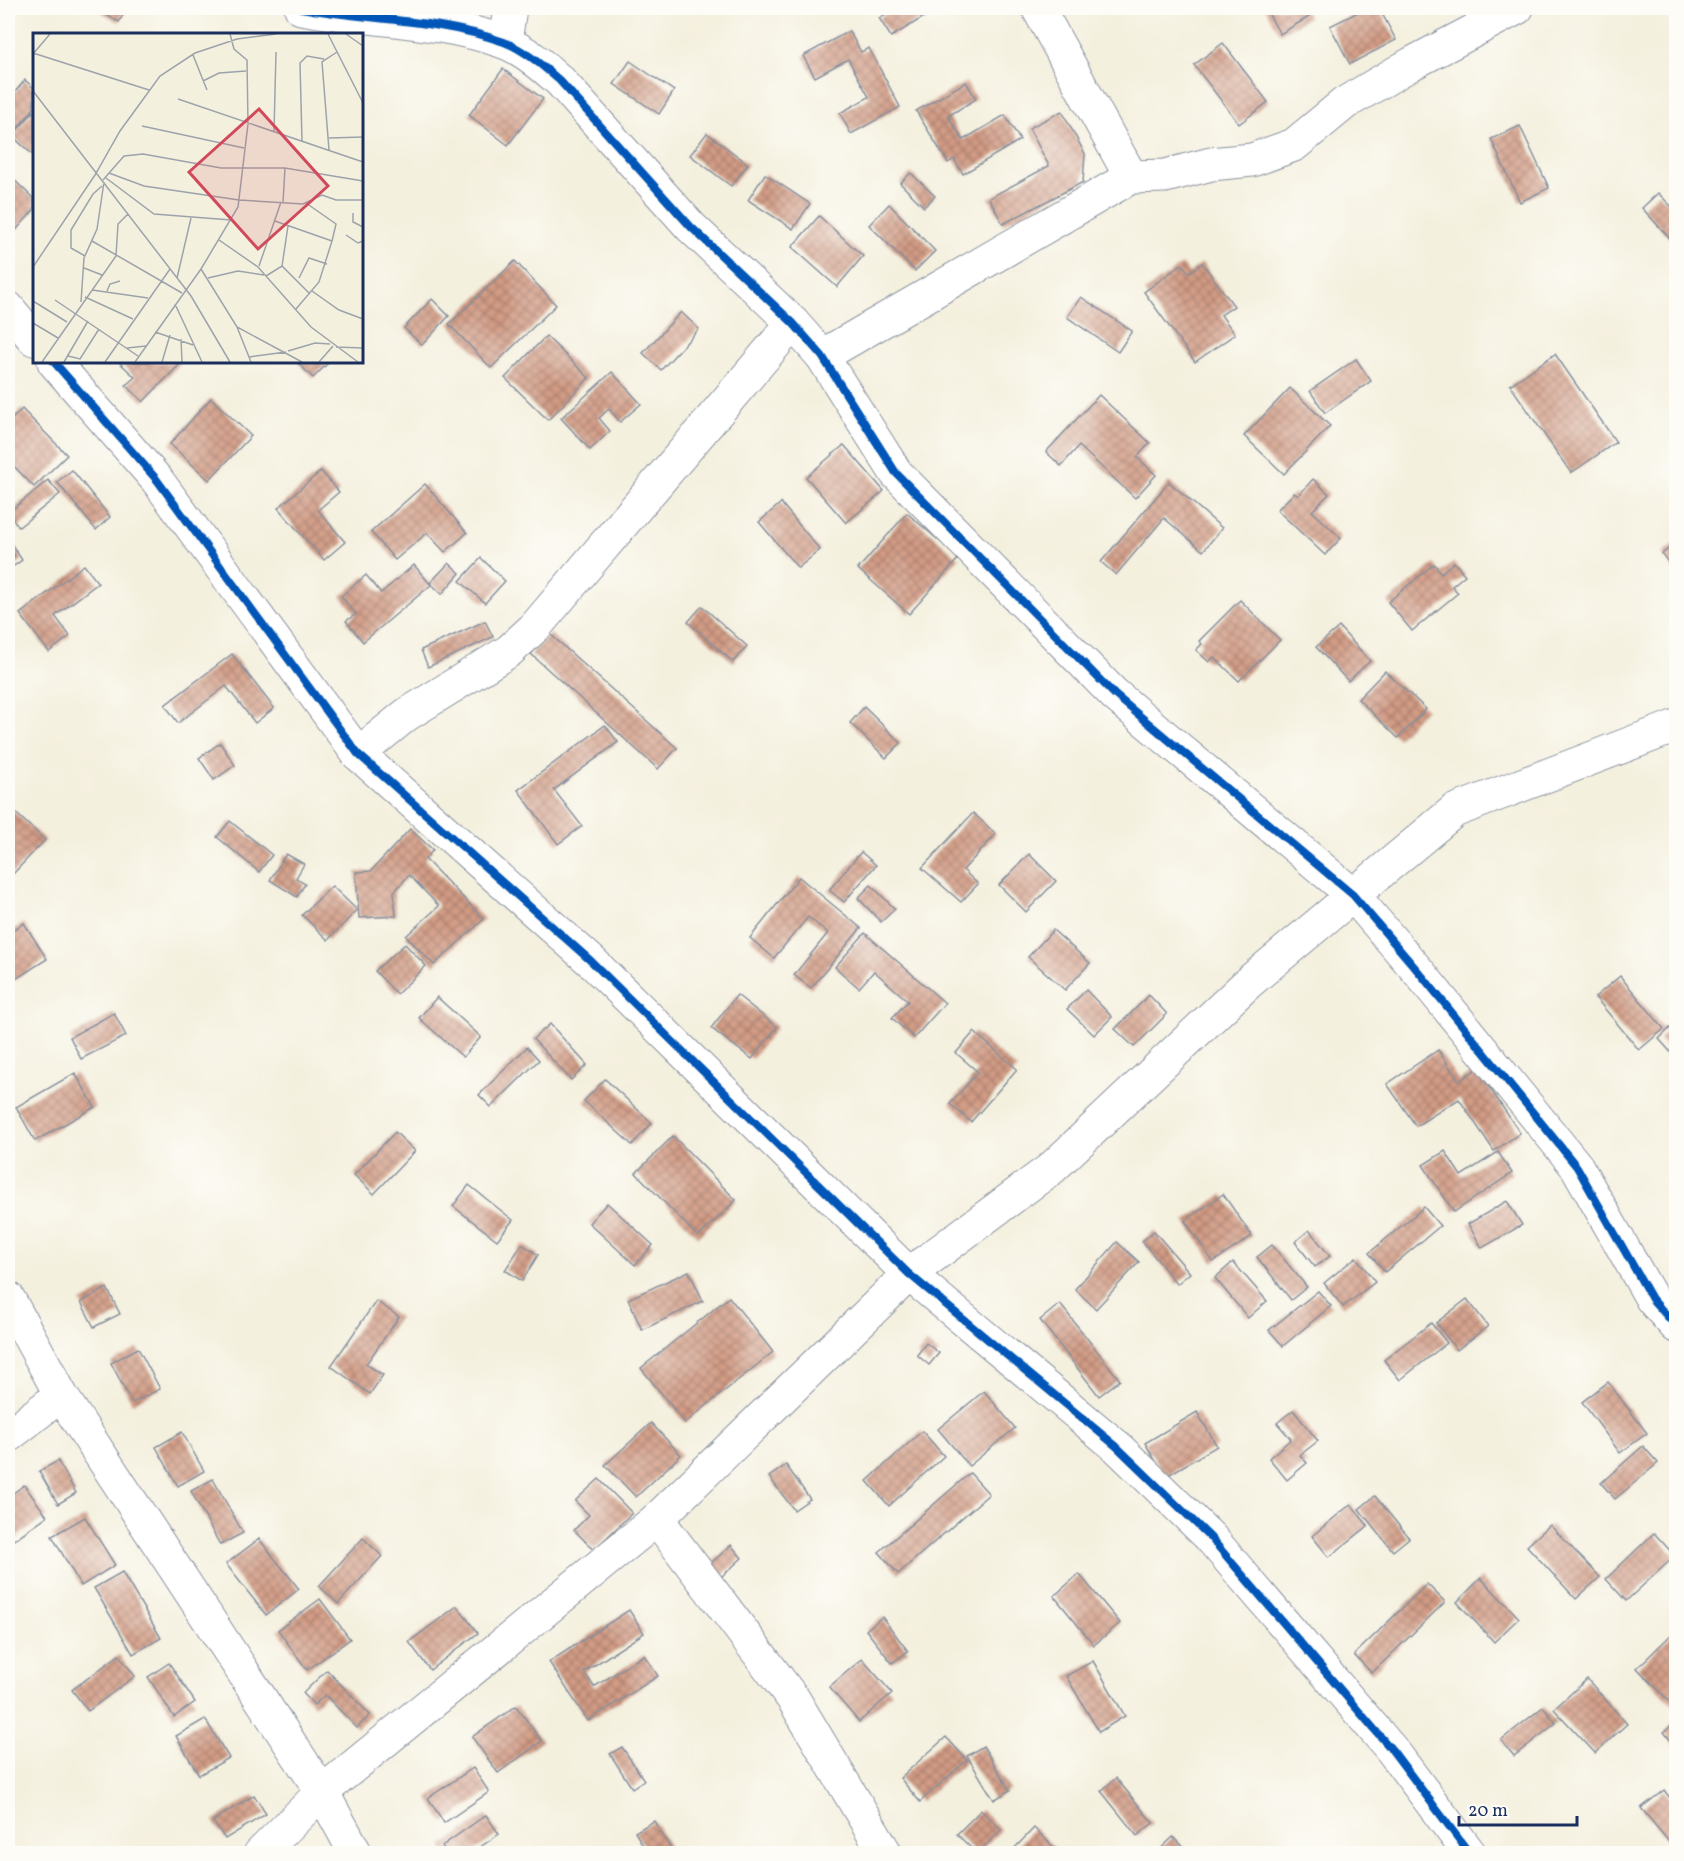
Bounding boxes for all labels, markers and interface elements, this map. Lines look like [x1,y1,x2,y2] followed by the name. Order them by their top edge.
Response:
[33,33,363,363] inset map
[1459,1789,1578,1827] scale bar
[1468,1799,1508,1824] text: 20 m

